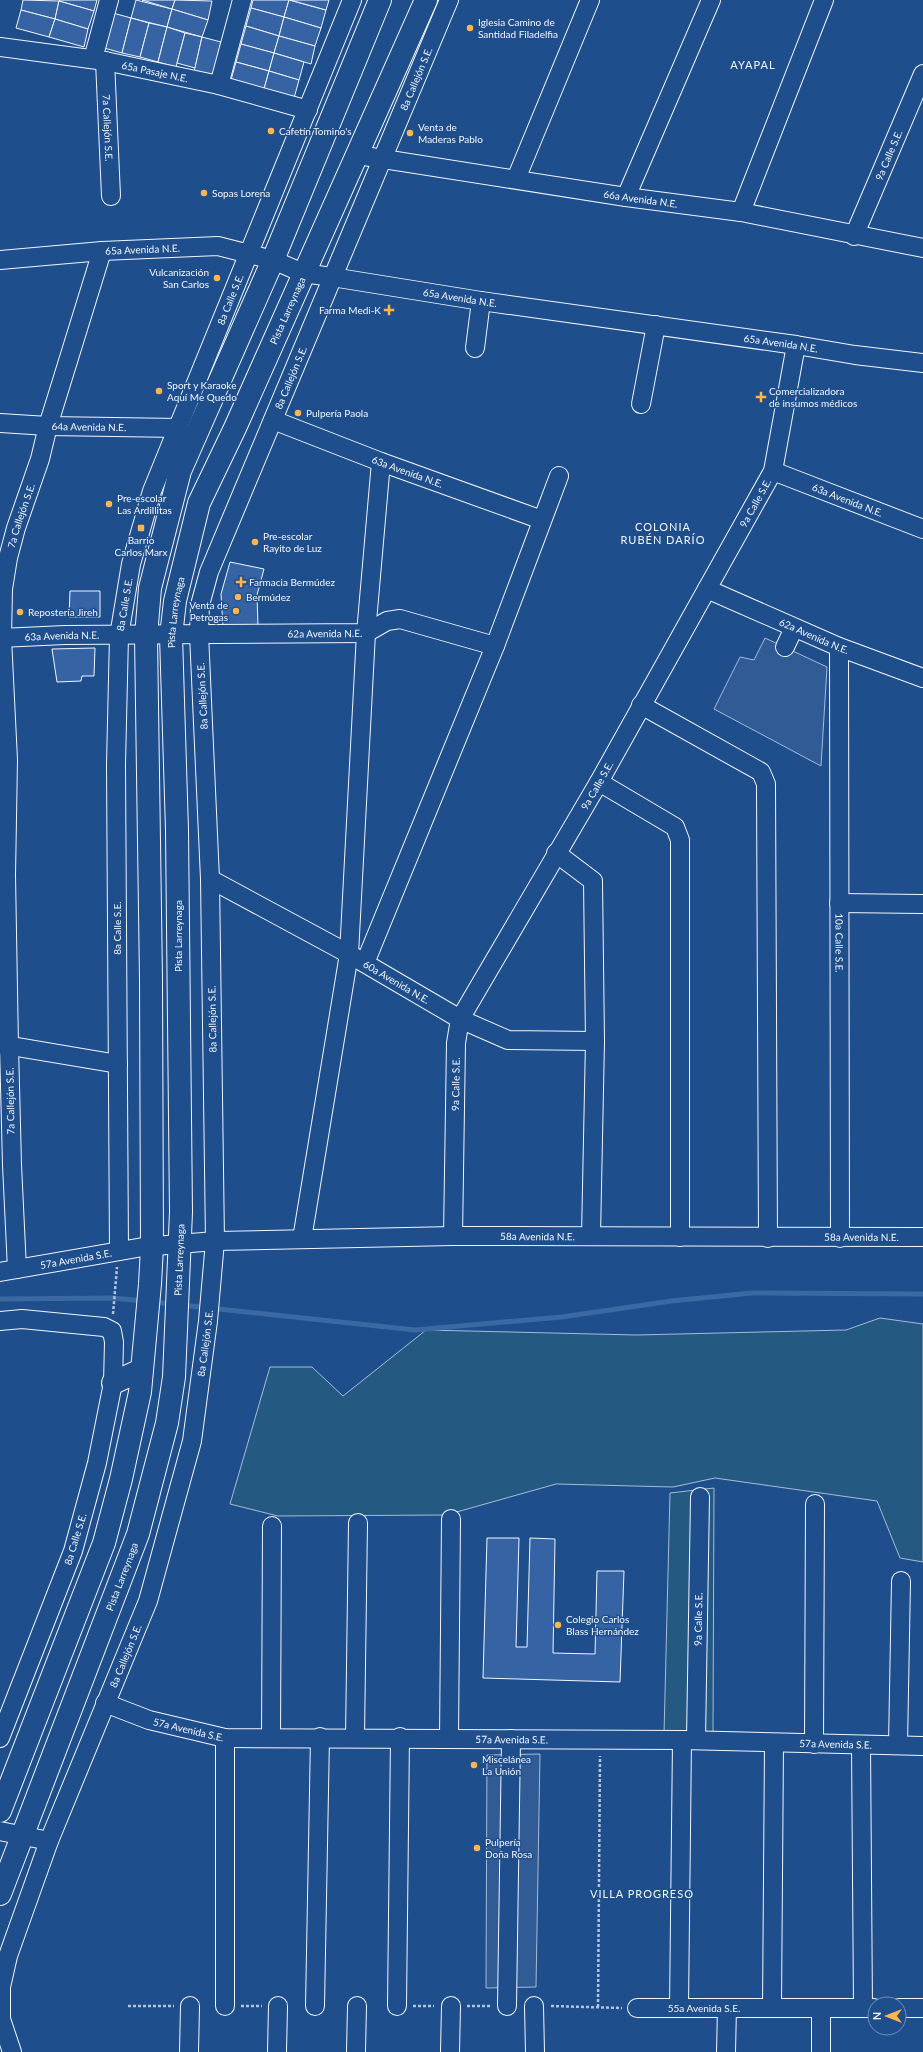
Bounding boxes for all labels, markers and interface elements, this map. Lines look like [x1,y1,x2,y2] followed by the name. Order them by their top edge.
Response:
[478,16,558,40] place label: Iglesia Camino de Santidad Filadelfia
[465,23,475,33] marker: Iglesia Camino de Santidad Filadelfia
[397,45,435,112] street label: 8a Callejón S.E.
[730,58,776,71] district label: AYAPAL
[121,59,189,84] street label: 65a Pasaje N.E.
[100,94,115,162] street label: 7a Callejón S.E.
[418,121,483,145] place label: Venta de Maderas Pablo
[279,125,351,137] place label: Cafetín Tomino's
[266,126,276,136] marker: Cafetín Tomino's
[405,128,415,138] marker: Venta de Maderas Pablo
[872,128,905,182] street label: 9a Calle S.E.
[212,187,270,199] place label: Sopas Lorena
[199,188,209,198] marker: Sopas Lorena
[603,188,678,210] street label: 66a Avenida N.E.
[105,242,180,257] street label: 65a Avenida N.E.
[149,266,209,290] place label: Vulcanización San Carlos
[214,272,246,326] street label: 8a Calle S.E.
[212,273,222,283] marker: Vulcanización San Carlos
[267,275,308,346] street label: Pista Larreynaga
[422,286,498,309] street label: 65a Avenida N.E.
[319,304,381,316] place label: Farma Medi-K
[384,305,394,315] marker: Farma Medi-K
[743,332,819,355] street label: 65a Avenida N.E.
[272,344,309,411] street label: 8a Callejón S.E.
[167,379,237,403] place label: Sport y Karaoke Aquí Me Quedo
[769,385,857,409] place label: Comercializadora de insumos médicos
[154,386,164,396] marker: Sport y Karaoke Aquí Me Quedo
[756,392,766,402] marker: Comercializadora de insumos médicos
[306,407,368,419] place label: Pulpería Paola
[293,408,303,418] marker: Pulpería Paola
[51,420,126,433] street label: 64a Avenida N.E.
[370,453,445,490] street label: 63a Avenida N.E.
[737,477,774,529] street label: 9a Calle S.E.
[811,481,885,519] street label: 63a Avenida N.E.
[5,482,37,549] street label: 7a Callejón S.E.
[117,492,172,516] place label: Pre-escolar Las Ardillitas
[104,499,114,509] marker: Pre-escolar Las Ardillitas
[621,520,706,546] district label: COLONIA RUBÉN DARÍO
[136,523,146,533] marker: Barrio Carlos Marx
[263,530,322,554] place label: Pre-escolar Rayito de Luz
[115,534,167,558] place label: Barrio Carlos Marx
[250,537,260,547] marker: Pre-escolar Rayito de Luz
[165,575,187,648] street label: Pista Larreynaga
[249,576,335,588] place label: Farmacia Bermúdez
[114,577,135,632] street label: 8a Calle S.E.
[236,577,246,587] marker: Farmacia Bermúdez
[246,591,291,603] place label: Bermúdez
[233,592,243,602] marker: Bermúdez
[189,599,228,623] place label: Venta de Petrogas
[28,606,98,618] place label: Repostería Jireh
[231,606,241,616] marker: Venta de Petrogas
[15,607,25,617] marker: Repostería Jireh
[777,616,851,656] street label: 62a Avenida N.E.
[287,627,362,640] street label: 62a Avenida N.E.
[24,629,99,643] street label: 63a Avenida N.E.
[194,662,210,730] street label: 8a Callejón S.E.
[578,759,615,812] street label: 9a Calle S.E.
[172,900,184,972] street label: Pista Larreynaga
[111,901,123,955] street label: 8a Calle S.E.
[833,913,846,973] street label: 10a Calle S.E.
[361,958,432,1006] street label: 60a Avenida N.E.
[205,985,219,1053] street label: 8a Callejón S.E.
[449,1057,462,1111] street label: 9a Calle S.E.
[3,1067,17,1135] street label: 7a Callejón S.E.
[171,1224,186,1296] street label: Pista Larreynaga
[500,1230,575,1242] street label: 58a Avenida N.E.
[824,1231,899,1243] street label: 58a Avenida N.E.
[39,1247,113,1271] street label: 57a Avenida S.E.
[195,1309,215,1377] street label: 8a Callejón S.E.
[61,1512,89,1566] street label: 8a Calle S.E.
[103,1541,140,1612] street label: Pista Larreynaga
[692,1592,704,1646] street label: 9a Calle S.E.
[566,1613,639,1637] place label: Colegio Carlos Blass Hernández
[553,1620,563,1630] marker: Colegio Carlos Blass Hernández
[107,1622,144,1689] street label: 8a Callejón S.E.
[152,1715,225,1744] street label: 57a Avenida S.E.
[475,1733,548,1745] street label: 57a Avenida S.E.
[799,1737,872,1751] street label: 57a Avenida S.E.
[482,1753,531,1777] place label: Miscelánea La Unión
[469,1760,479,1770] marker: Miscelánea La Unión
[485,1836,532,1860] place label: Pulpería Doña Rosa
[472,1843,482,1853] marker: Pulpería Doña Rosa
[590,1887,694,1900] district label: VILLA PROGRESO
[867,1996,907,2036] north arrow
[668,2002,740,2014] street label: 55a Avenida S.E.
[870,2012,883,2020] text: N

